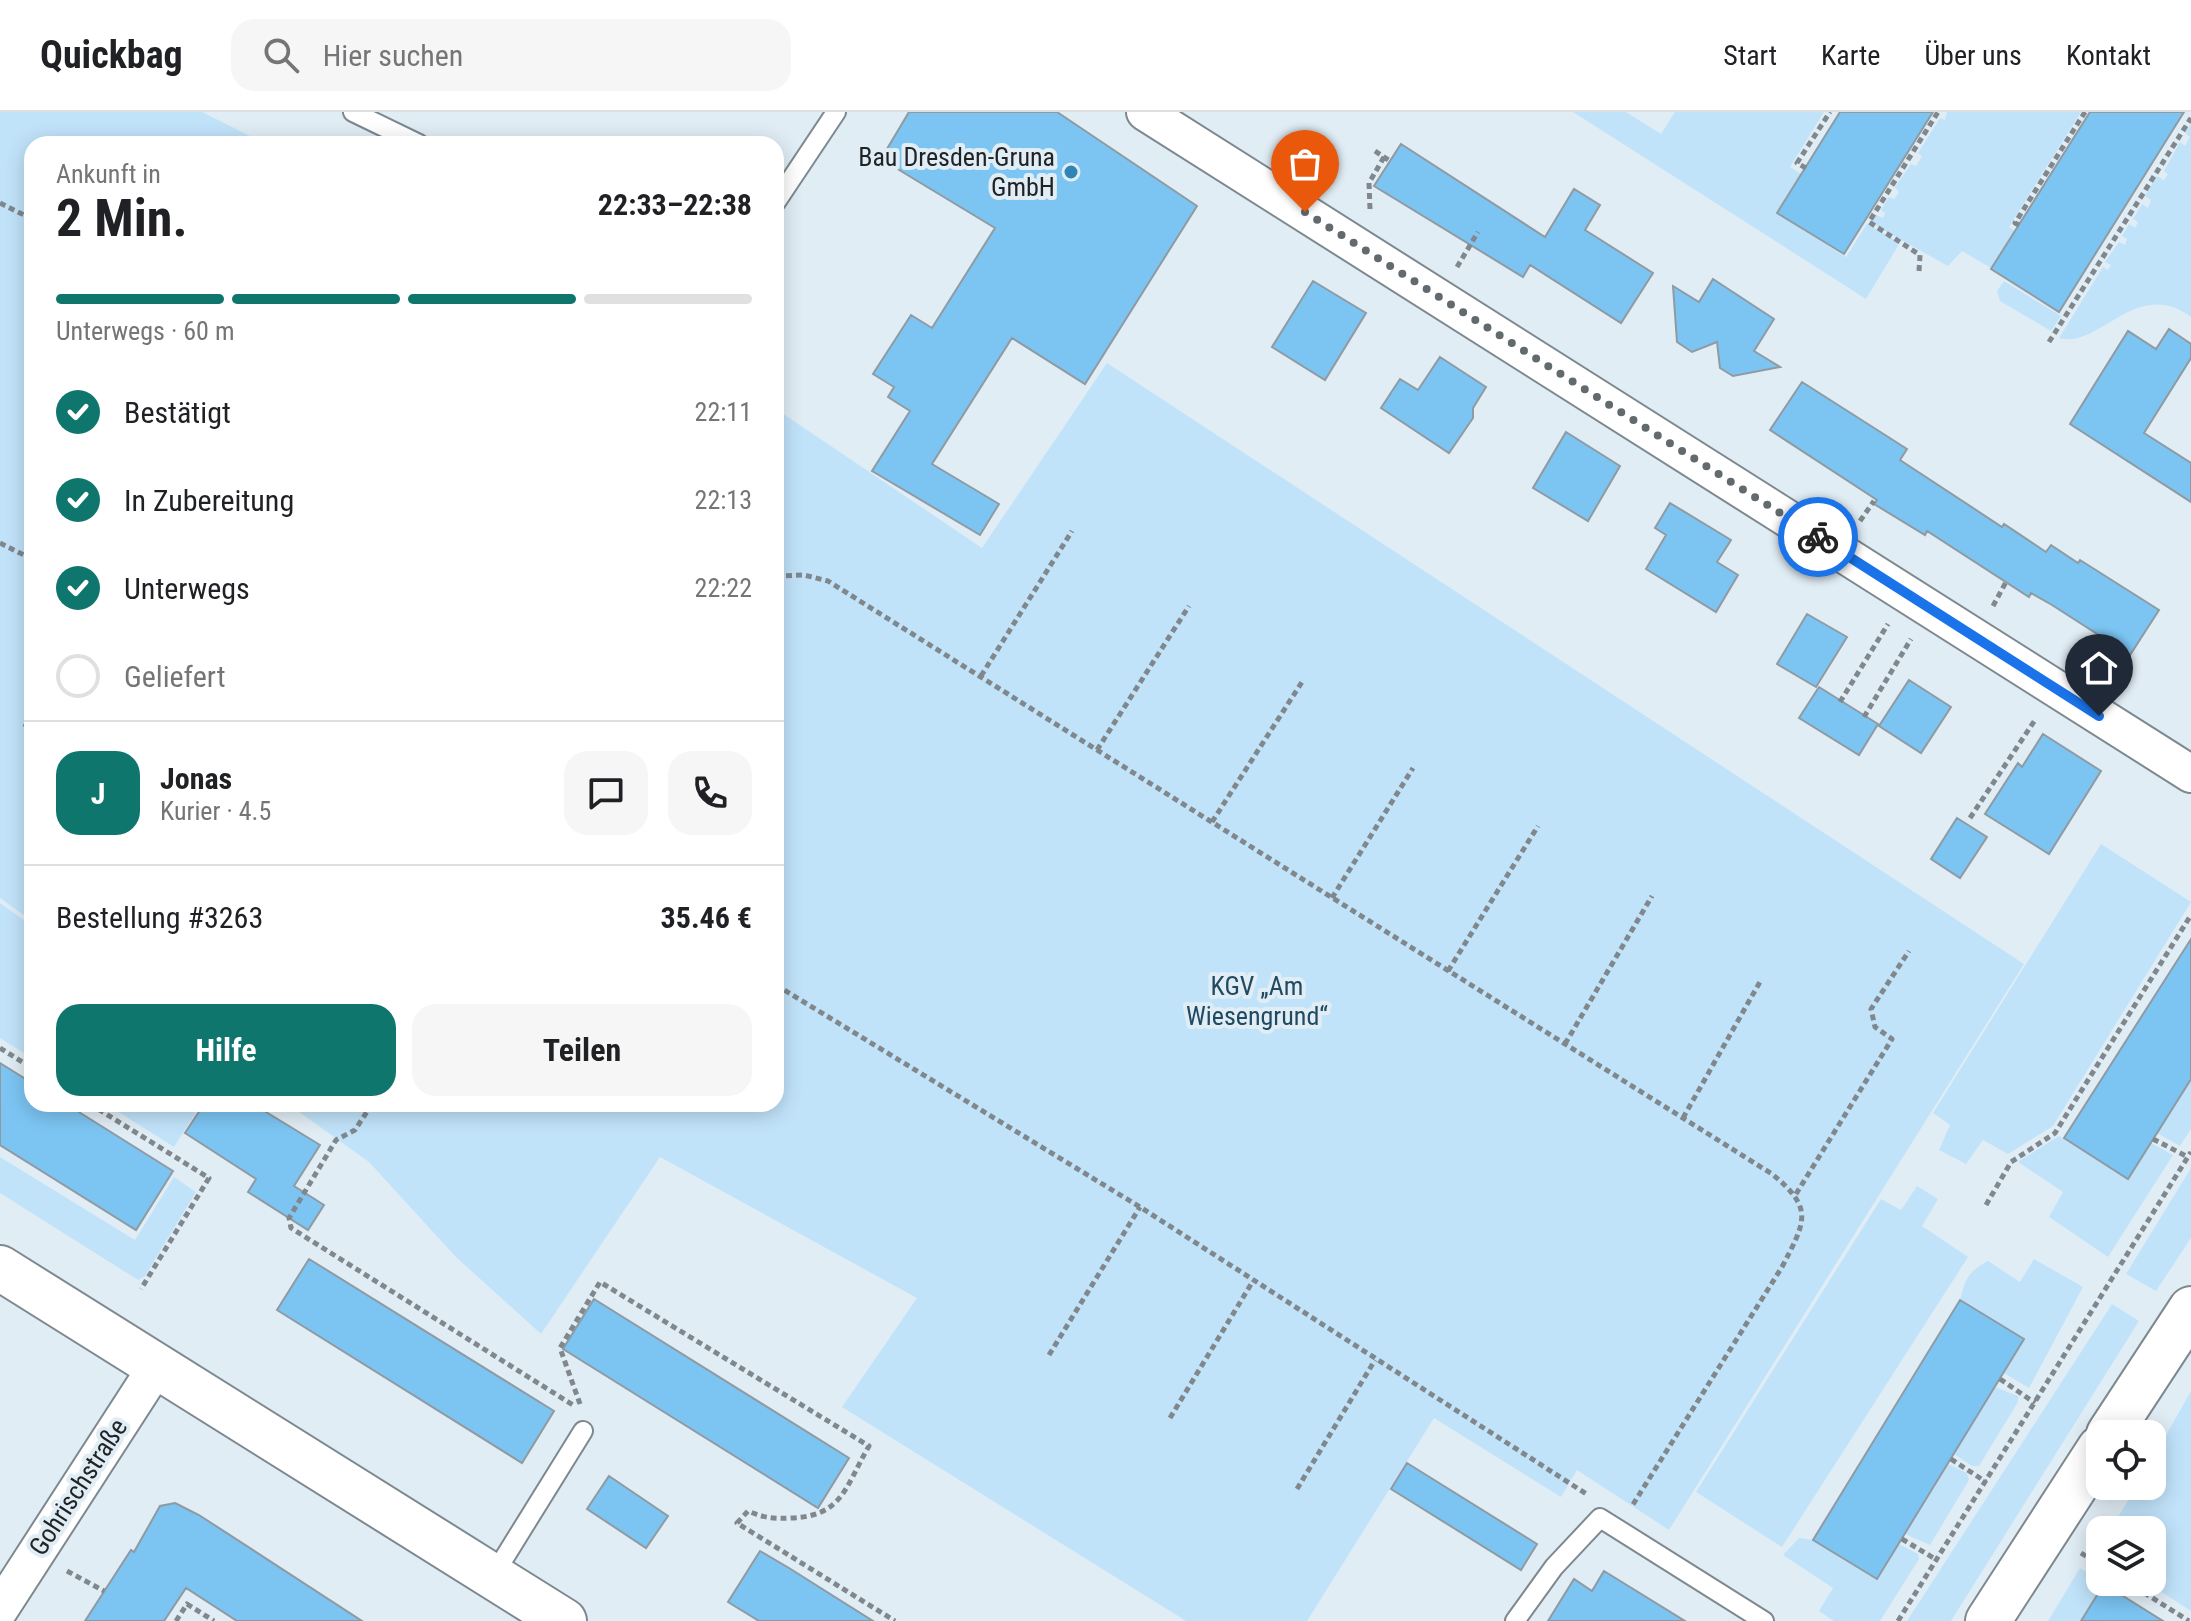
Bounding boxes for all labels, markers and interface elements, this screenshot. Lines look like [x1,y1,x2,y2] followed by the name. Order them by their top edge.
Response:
[231,19,791,91] search box
[40,33,183,77] text: Quickbag
[259,33,303,77] icon: search
[323,38,463,73] text: Hier suchen
[1723,39,1777,72] text: Start
[1821,39,1880,72] text: Karte
[1924,39,2022,72] text: Über uns
[2066,39,2151,72] text: Kontakt
[1271,130,1339,212] pin
[858,142,1055,202] place label: Bau Dresden-Gruna GmbH
[1283,142,1327,186] icon: bag
[56,159,161,189] text: Ankunft in
[1062,163,1080,181] marker: Bau Dresden-Gruna GmbH
[598,187,752,222] text: 22:33–22:38
[56,188,188,249] text: 2 Min.
[56,316,234,346] text: Unterwegs · 60 m
[56,390,100,434] icon: check
[124,395,231,430] text: Bestätigt
[695,397,752,427] text: 22:11
[56,478,100,522] icon: check
[124,483,294,518] text: In Zubereitung
[695,485,752,515] text: 22:13
[1778,497,1858,577] courier
[1796,515,1840,559] icon: bike
[56,566,100,610] icon: check
[124,571,250,606] text: Unterwegs
[695,573,752,603] text: 22:22
[2065,634,2133,716] pin
[2077,646,2121,690] icon: home
[124,659,226,694] text: Geliefert
[564,751,648,835] button: chat
[668,751,752,835] button: phone
[160,761,232,796] text: Jonas
[91,776,105,811] text: J
[160,796,271,826] text: Kurier · 4.5
[56,900,263,935] text: Bestellung #3263
[661,900,752,935] text: 35.46 €
[1186,971,1328,1031] park label: KGV „Am Wiesengrund“
[56,1004,396,1096] button: Hilfe
[412,1004,752,1096] button: Teilen
[23,1413,133,1561] street label: Gohrischstraße
[2086,1420,2166,1596] map controls
[2086,1420,2166,1500] button: locate
[2086,1516,2166,1596] button: layers

